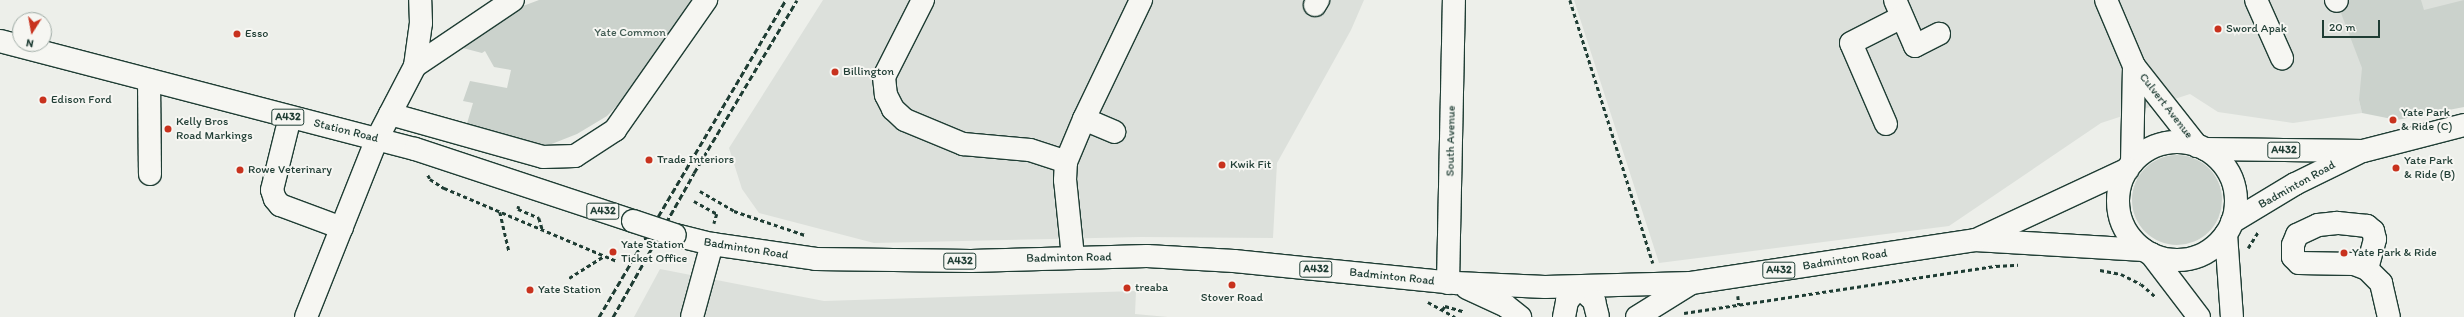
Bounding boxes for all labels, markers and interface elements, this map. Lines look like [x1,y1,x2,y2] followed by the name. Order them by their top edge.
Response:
[12,12,52,52] north arrow
[2324,12,2382,38] scale bar
[2329,20,2356,34] text: 20 m
[2226,22,2287,36] place label: Sword Apak
[2213,24,2223,34] marker: Sword Apak
[594,26,666,40] park label: Yate Common
[245,27,268,41] place label: Esso
[232,29,242,39] marker: Esso
[25,36,35,50] text: N
[843,65,894,79] place label: Billington
[830,67,840,77] marker: Billington
[2136,71,2196,141] street label: Culvert Avenue
[51,93,111,107] place label: Edison Ford
[38,95,48,105] marker: Edison Ford
[1443,106,1459,176] street label: South Avenue
[2401,106,2452,134] place label: Yate Park & Ride (C)
[271,108,305,126] road number: A432
[176,115,252,143] place label: Kelly Bros Road Markings
[2388,115,2398,125] marker: Yate Park & Ride (C)
[312,116,380,146] street label: Station Road
[163,124,173,134] marker: Kelly Bros Road Markings
[2267,141,2301,159] road number: A432
[657,153,734,167] place label: Trade Interiors
[2404,154,2455,182] place label: Yate Park & Ride (B)
[644,155,654,165] marker: Trade Interiors
[1230,158,1271,172] place label: Kwik Fit
[2256,158,2338,212] street label: Badminton Road
[1217,160,1227,170] marker: Kwik Fit
[248,163,331,177] place label: Rowe Veterinary
[2391,163,2401,173] marker: Yate Park & Ride (B)
[235,165,245,175] marker: Rowe Veterinary
[586,202,620,220] road number: A432
[703,235,789,263] street label: Badminton Road
[621,238,687,266] place label: Yate Station Ticket Office
[1802,246,1888,274] street label: Badminton Road
[2352,246,2437,260] place label: Yate Park & Ride
[608,247,618,257] marker: Yate Station Ticket Office
[2339,248,2349,258] marker: Yate Park & Ride
[1026,250,1112,266] street label: Badminton Road
[943,252,977,270] road number: A432
[1299,260,1333,278] road number: A432
[1762,261,1796,279] road number: A432
[1349,265,1435,289] street label: Badminton Road
[1227,280,1237,290] marker: Stover Road
[1135,281,1168,295] place label: treaba
[538,283,601,297] place label: Yate Station
[1122,283,1132,293] marker: treaba
[525,285,535,295] marker: Yate Station
[1201,291,1263,305] place label: Stover Road

